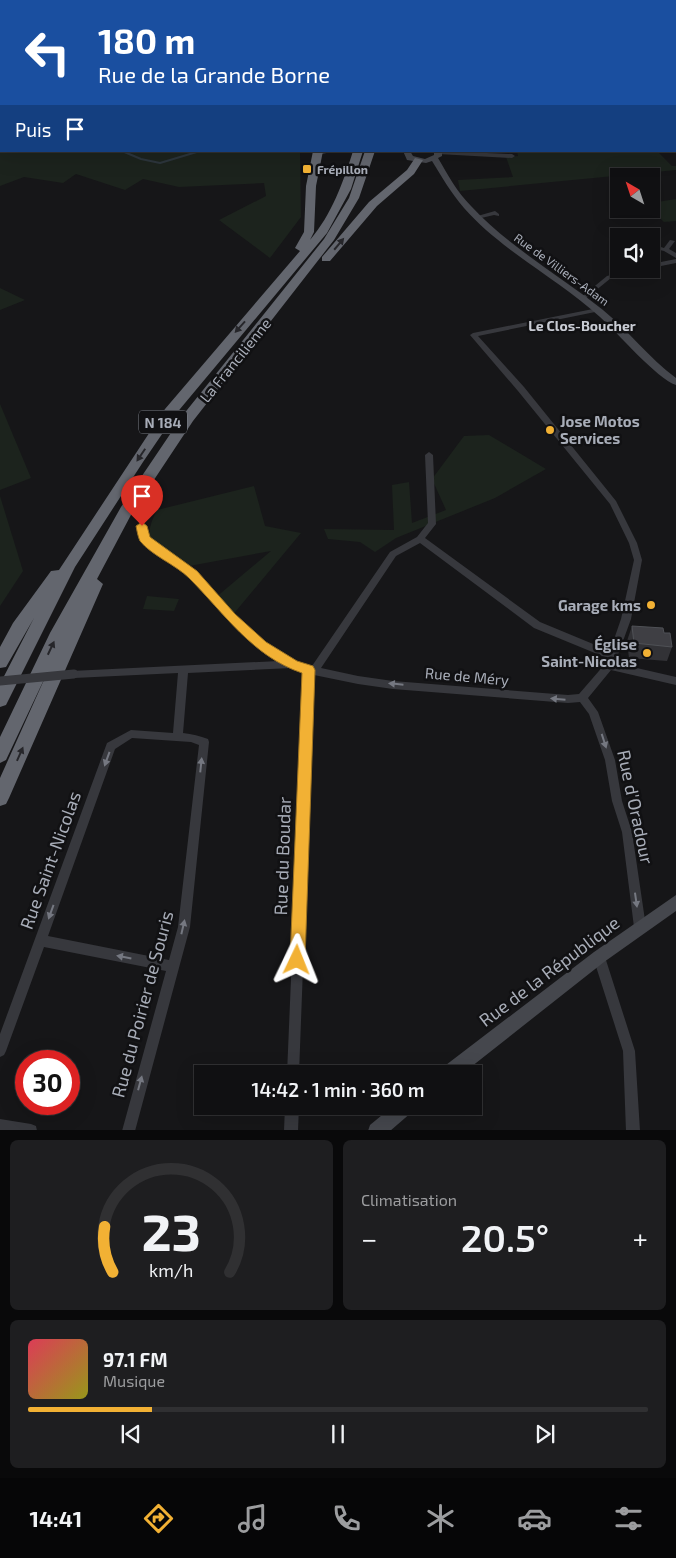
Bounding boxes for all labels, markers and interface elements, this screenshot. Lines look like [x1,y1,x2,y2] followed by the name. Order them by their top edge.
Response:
[98,19,195,61] text: 180 m
[15,20,80,85] icon: left
[98,61,330,87] text: Rue de la Grande Borne
[61,115,89,143] icon: arrive
[15,118,51,141] text: Puis
[317,162,368,176] place label: Frépillon
[301,163,313,175] marker: Frépillon
[610,168,660,218] north arrow
[610,168,660,278] map controls
[610,228,660,278] button: sound
[512,230,612,308] street label: Rue de Villiers-Adam
[334,237,345,250] one-way arrow
[196,314,274,406] street label: La Francilienne
[528,317,636,334] district label: Le Clos-Boucher
[234,321,246,333] one-way arrow
[139,411,187,434] road number: N 184
[560,412,640,447] place label: Jose Motos Services
[544,424,556,436] marker: Jose Motos Services
[136,448,146,462] one-way arrow
[121,475,163,526] pin
[128,482,156,510] icon: arrive
[558,596,641,614] place label: Garage kms
[645,599,657,611] marker: Garage kms
[541,634,637,670] place label: Église Saint-Nicolas
[47,641,55,655] one-way arrow
[641,647,653,659] marker: Église Saint-Nicolas
[424,663,510,689] street label: Rue de Méry
[388,680,404,688] one-way arrow
[550,694,566,702] one-way arrow
[600,734,608,749] one-way arrow
[16,747,24,761] one-way arrow
[613,748,659,866] street label: Rue d'Oradour
[103,752,111,767] one-way arrow
[197,757,205,773] one-way arrow
[15,788,85,932] street label: Rue Saint-Nicolas
[269,796,295,916] street label: Rue du Boudar
[632,893,640,909] one-way arrow
[47,905,55,920] one-way arrow
[106,908,178,1100] street label: Rue du Poirier de Souris
[475,911,623,1031] street label: Rue de la République
[179,919,187,934] one-way arrow
[270,933,322,985] position arrow
[116,952,132,960] one-way arrow
[15,1050,80,1115] speed limit sign: 30
[136,1076,144,1091] one-way arrow
[252,1078,424,1101] text: 14:42 · 1 min · 360 m
[361,1190,457,1209] text: Climatisation
[142,1199,201,1261] text: 23
[461,1214,549,1260] text: 20.5°
[361,1221,377,1255] text: −
[633,1221,648,1255] text: +
[149,1259,194,1281] text: km/h
[103,1348,168,1371] text: 97.1 FM
[103,1371,165,1390] text: Musique
[117,1420,145,1448] icon: previous
[324,1420,352,1448] icon: pause
[531,1420,559,1448] icon: next
[141,1501,176,1536] icon: directions
[235,1501,270,1536] icon: music
[329,1501,364,1536] icon: phone
[423,1501,458,1536] icon: climate
[517,1501,552,1536] icon: car
[611,1501,646,1536] icon: filters
[30,1505,82,1531] text: 14:41

